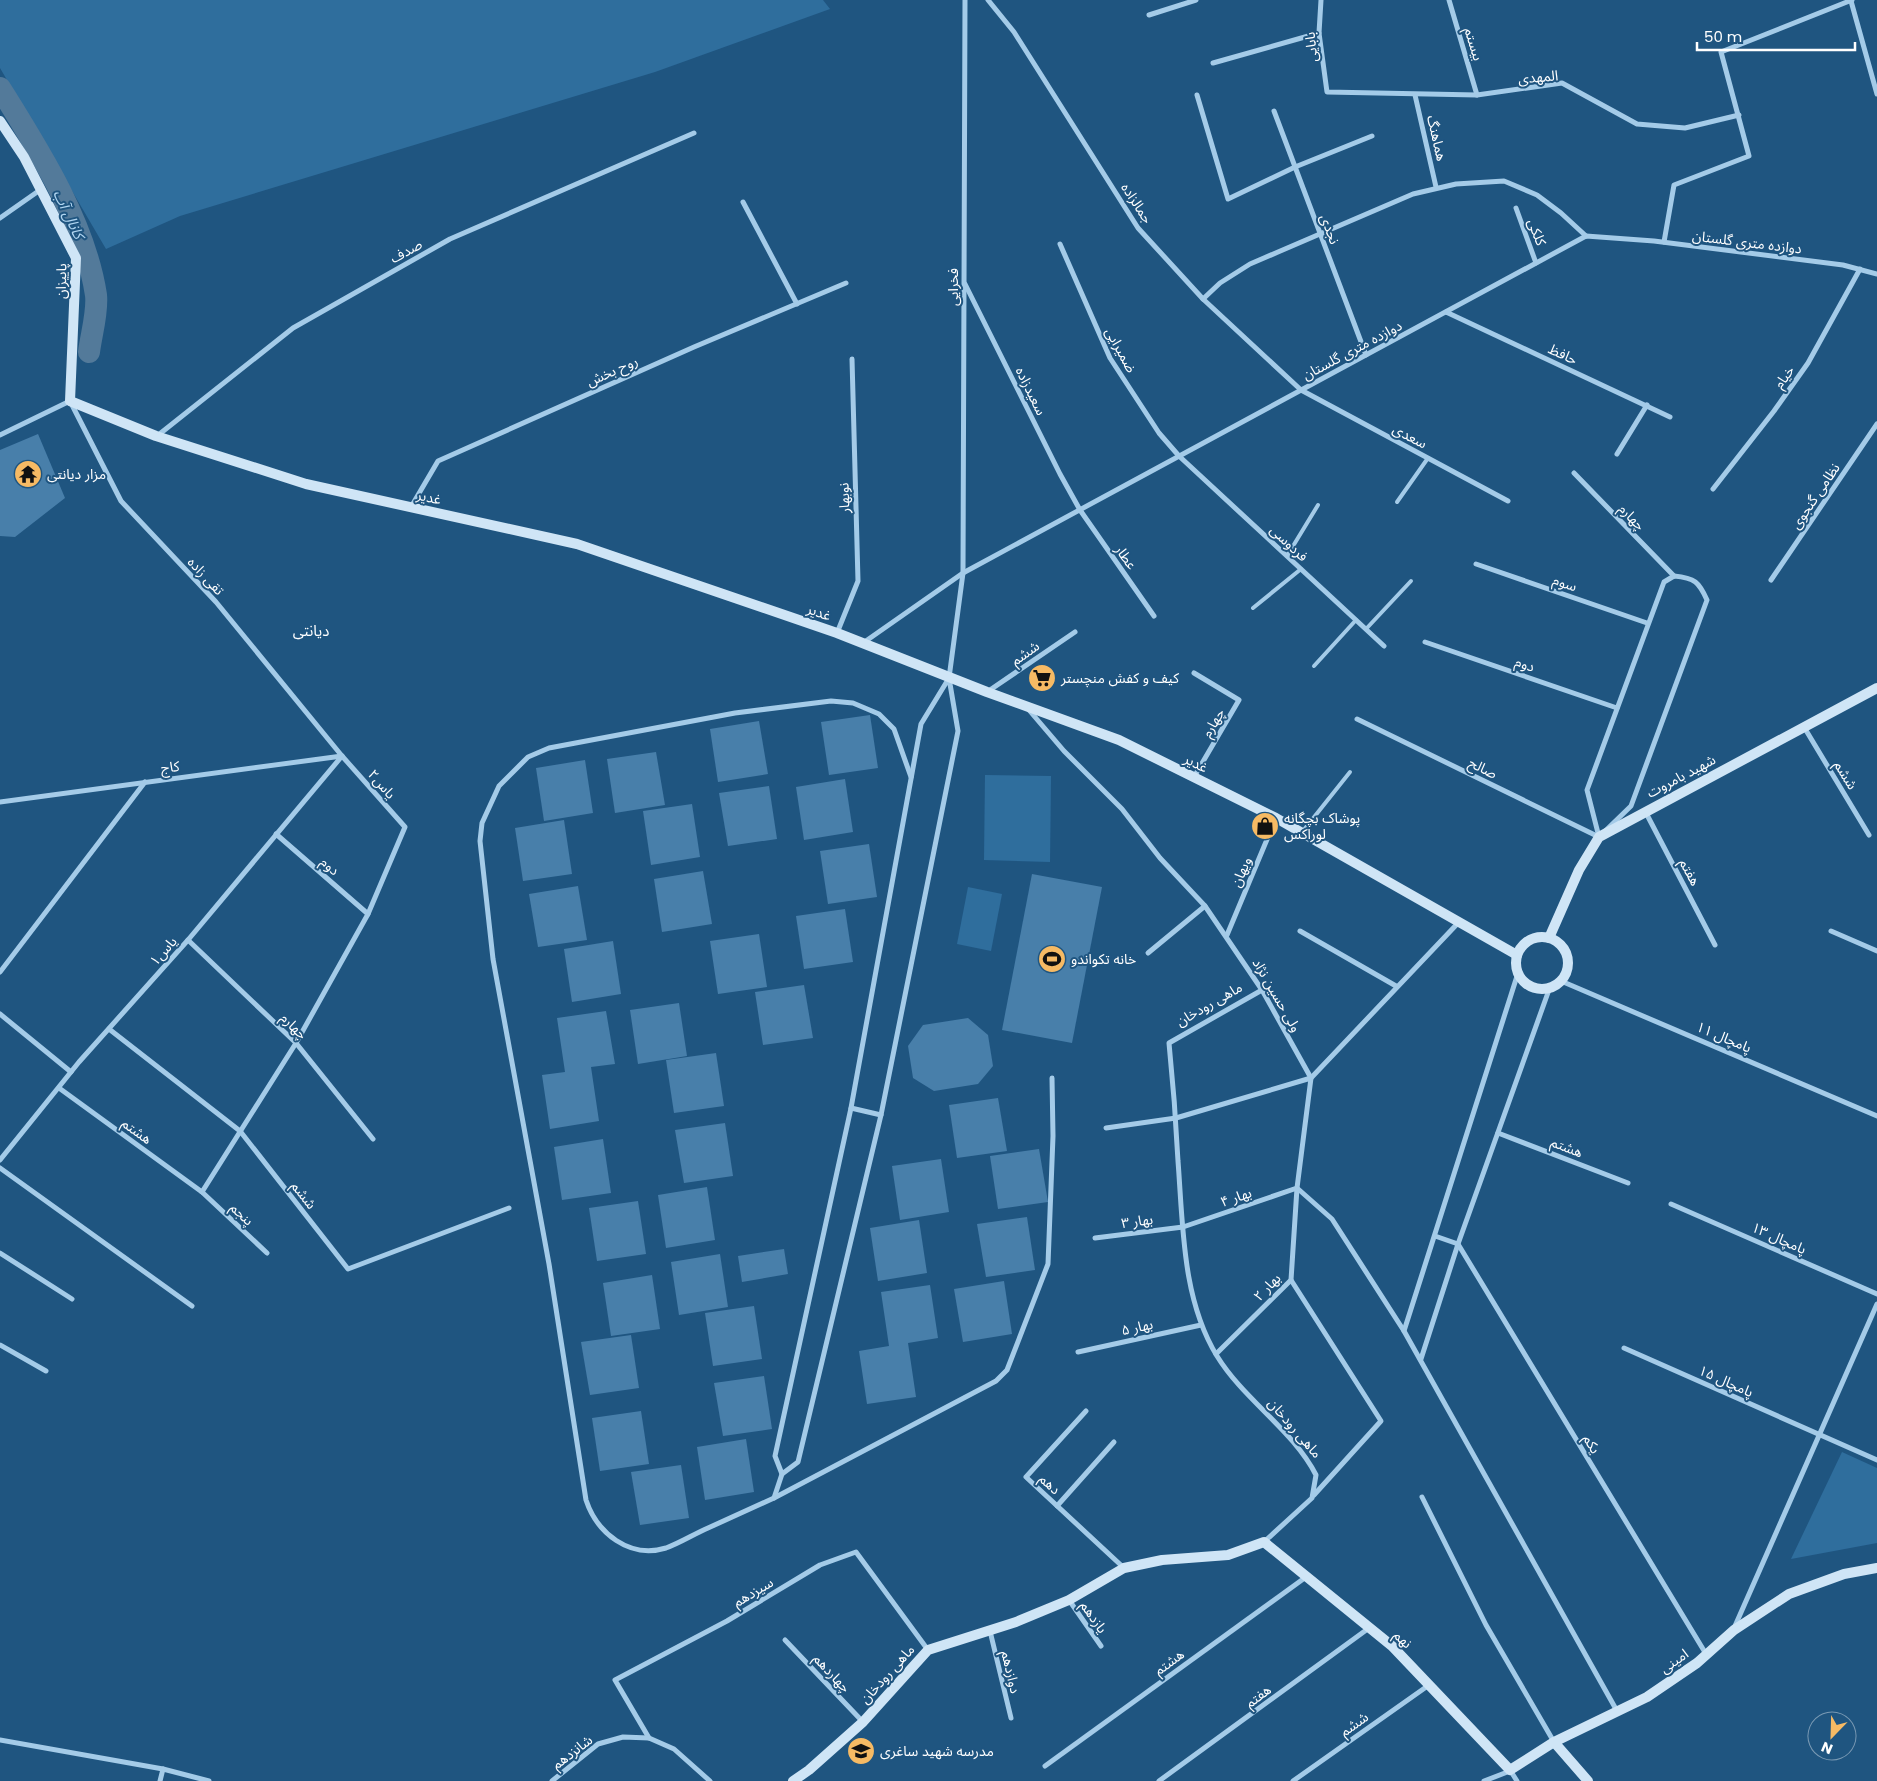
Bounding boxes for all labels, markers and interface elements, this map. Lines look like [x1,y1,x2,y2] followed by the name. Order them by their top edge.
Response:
[1697,20,1854,52] scale bar
[1459,25,1489,64] street label: بیستم
[1704,26,1742,47] text: 50 m
[1299,31,1323,63] street label: بابایی
[1517,65,1559,89] street label: المهدی
[1422,113,1452,163] street label: هماهنگ
[1116,179,1158,227] street label: جمالزاده
[48,186,91,245] water label: کانال آب
[1315,211,1345,247] street label: نجدی
[1523,216,1551,249] street label: کلکی
[1691,225,1803,259] street label: دوازده متری گلستان
[386,234,426,268] street label: صدف
[51,263,71,299] street label: پاییزان
[943,268,963,306] street label: فخرایی
[1299,315,1406,385] street label: دوازده متری گلستان
[1100,324,1142,377] street label: ضمیرایی
[1545,339,1581,369] street label: حافظ
[583,351,641,392] street label: روح بخش
[1769,361,1800,393] street label: خیام
[1011,364,1051,419] street label: سعیدزاده
[1389,419,1431,453] street label: سعدی
[13,459,43,489] temple icon: مزار دیانتی
[1785,459,1845,533] street label: نظامی گنجوی
[47,464,106,484] place label: مزار دیانتی
[833,482,855,515] street label: نوبهار
[414,484,443,509] street label: غدیر
[1613,499,1650,536] street label: چهارم
[1266,520,1312,566] street label: فردوسی
[1110,540,1142,573] street label: عطار
[183,552,229,600] street label: تقی زاده
[1550,570,1580,597] street label: سوم
[803,598,834,625] street label: غدیر
[293,620,329,641] district label: دیانتی
[1007,636,1044,671] street label: ششم
[1512,651,1538,678] street label: دوم
[1027,663,1057,693] supermarket icon: کیف و کفش منچستر
[1060,668,1179,688] place label: کیف و کفش منچستر
[1197,705,1230,742] street label: چهارم
[1180,748,1211,777] street label: غدیر
[1643,749,1719,803] street label: شهید بامروت
[1465,753,1501,784] street label: صالح
[159,756,181,779] street label: کاج
[1829,757,1862,794] street label: ششم
[364,765,400,803] street label: یاس۲
[1284,808,1360,844] place label: پوشاک بچگانه لوراکس
[1250,811,1280,841] shop icon: پوشاک بچگانه لوراکس
[315,852,344,881] street label: دوم
[1226,854,1256,890] street label: ویهان
[1674,855,1705,890] street label: هفتم
[145,932,181,970] street label: یاس۱
[1037,944,1067,974] sports icon: خانه تکواندو
[1071,949,1136,969] place label: خانه تکواندو
[1248,954,1306,1036] street label: ولی حسین نژاد
[1172,977,1246,1031] street label: ماهی رودخان
[275,1008,312,1045] street label: چهارم
[1693,1016,1755,1058] street label: پامچال ۱۱
[117,1113,156,1150] street label: هشتم
[1548,1132,1586,1163] street label: هشتم
[286,1177,321,1214] street label: ششم
[1218,1182,1255,1212] street label: بهار ۴
[225,1198,258,1231] street label: پنجم
[1120,1209,1154,1233] street label: بهار ۳
[1748,1217,1810,1259] street label: پامچال ۱۳
[1249,1268,1285,1305] street label: بهار ۲
[1119,1314,1155,1340] street label: بهار ۵
[1695,1360,1757,1402] street label: پامچال ۱۵
[1263,1394,1327,1462] street label: ماهی رودخان
[1578,1431,1606,1458] street label: یکم
[1034,1469,1065,1500] street label: دهم
[729,1572,778,1613] street label: سیزدهم
[1075,1597,1112,1638] street label: یازدهم
[1389,1625,1417,1654] street label: نهم
[855,1640,919,1708] street label: ماهی رودخان
[1150,1644,1189,1681] street label: هشتم
[1656,1644,1692,1678] street label: امینی
[808,1649,855,1698] street label: چهاردهم
[995,1649,1026,1696] street label: دوازدهم
[1241,1680,1276,1713] street label: هفتم
[1336,1707,1373,1742] street label: ششم
[1807,1711,1857,1761] north arrow
[547,1730,597,1775] street label: شانزدهم
[846,1736,876,1766] school or university icon: مدرسه شهید ساغری
[1818,1737,1836,1759] text: N
[880,1741,994,1761] place label: مدرسه شهید ساغری

